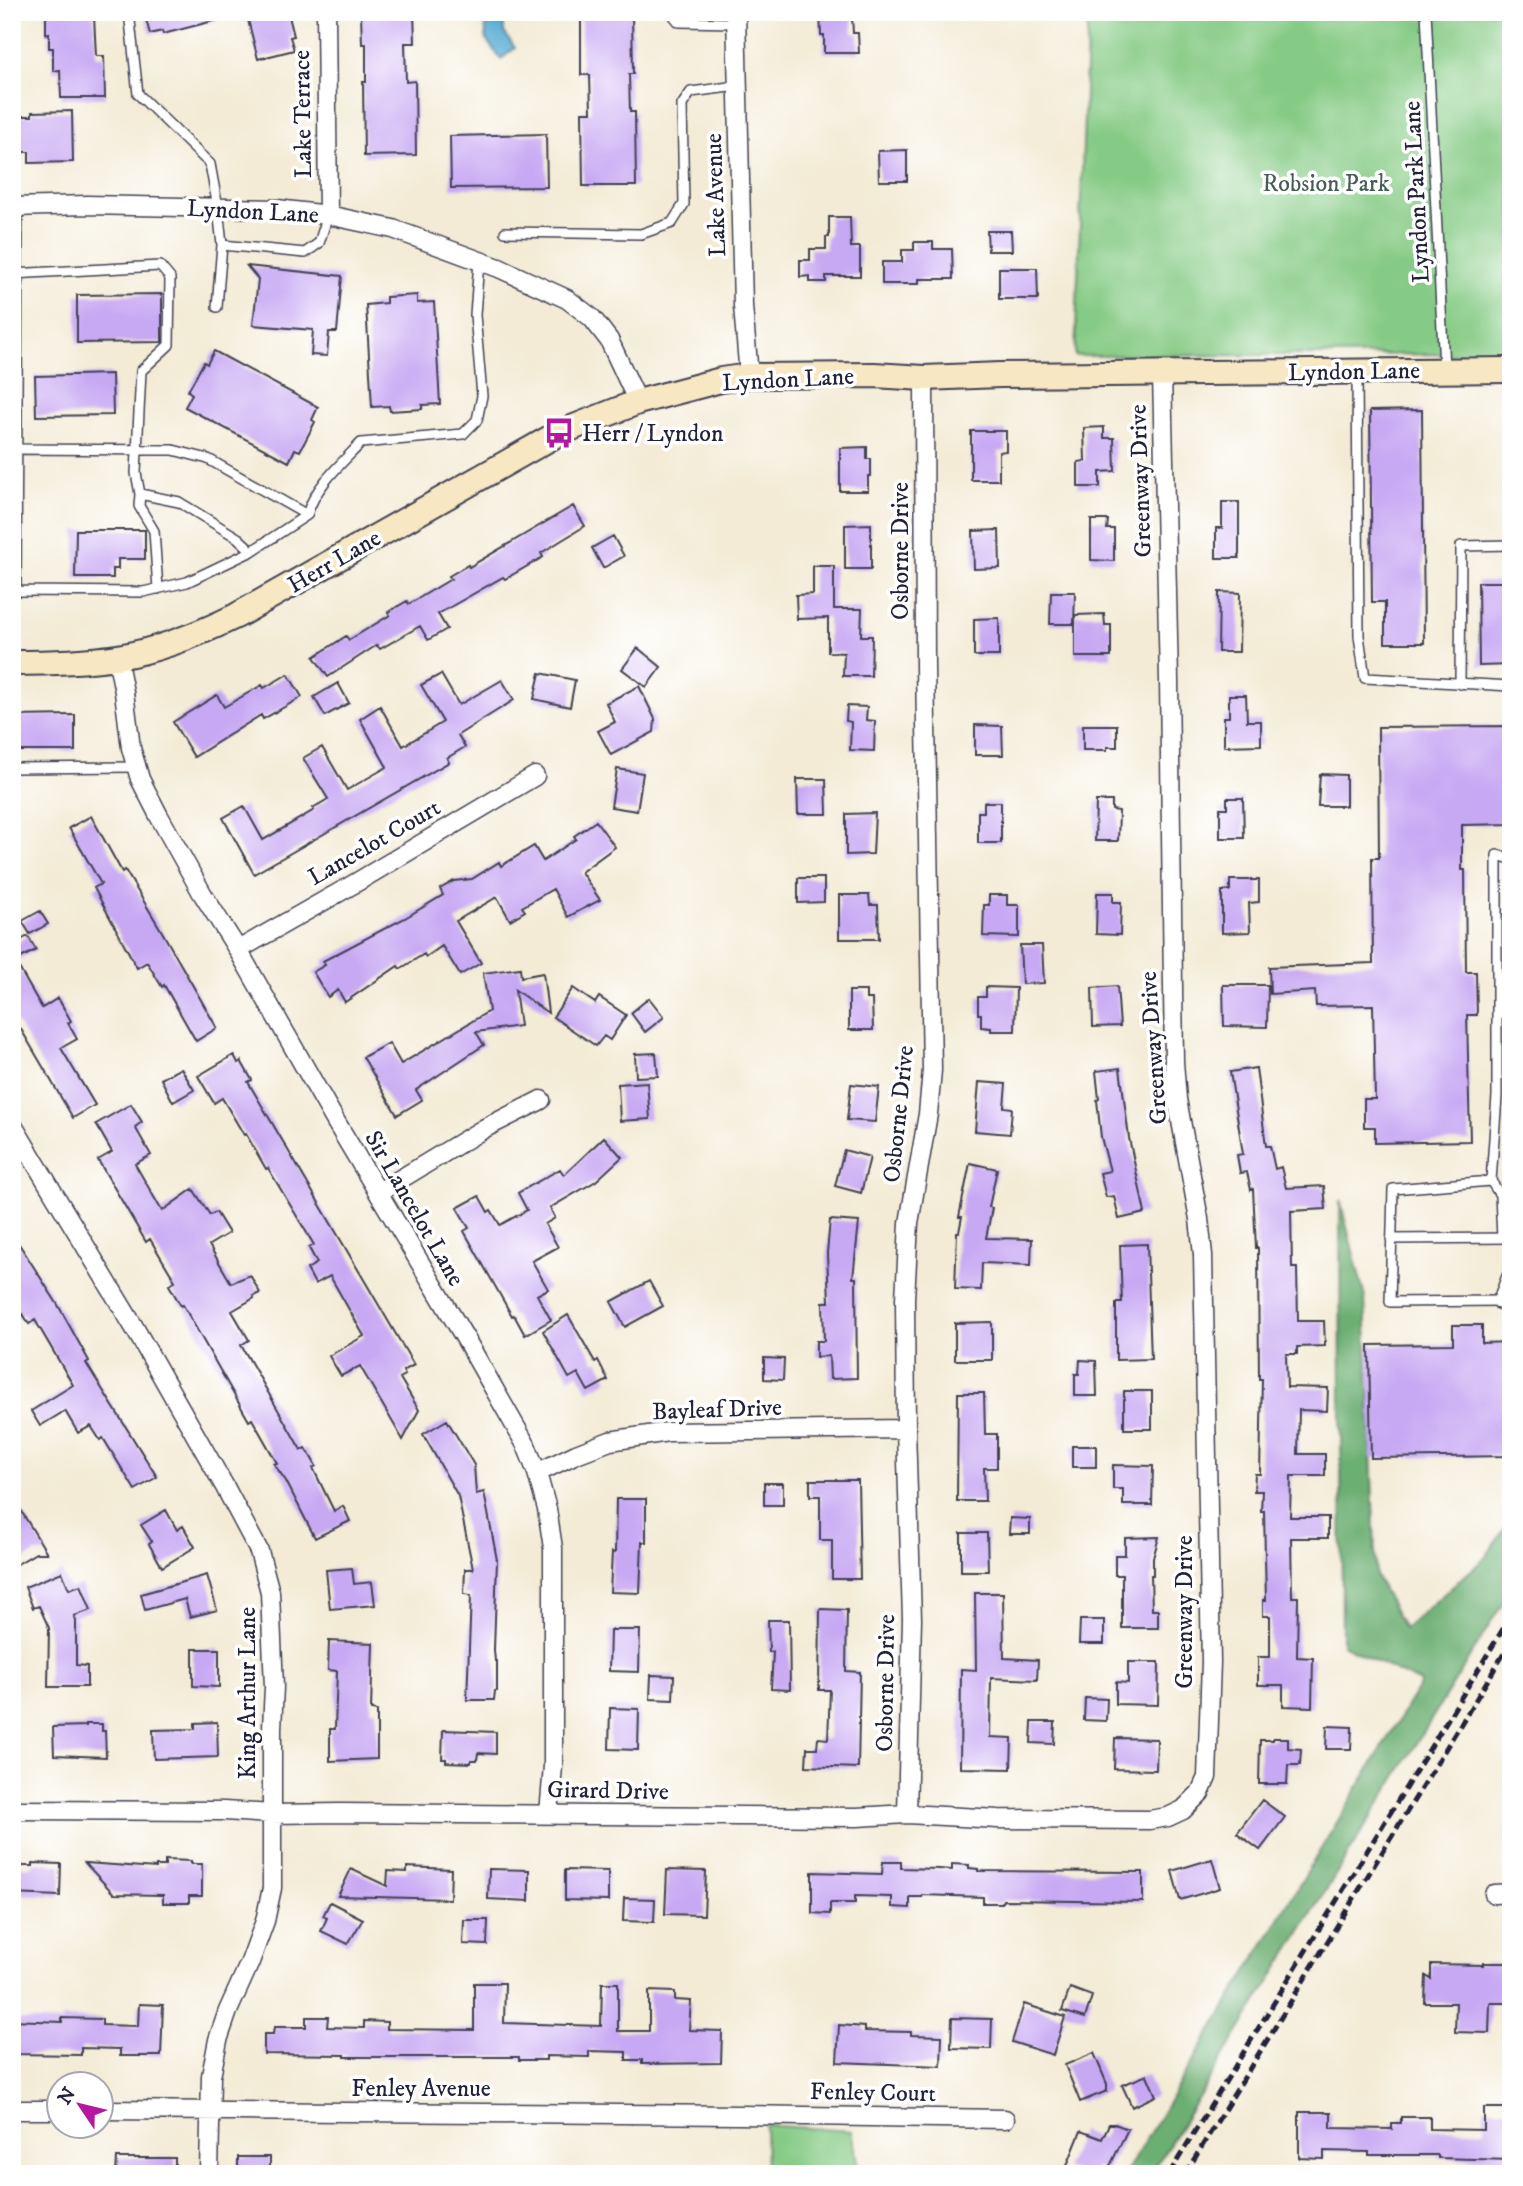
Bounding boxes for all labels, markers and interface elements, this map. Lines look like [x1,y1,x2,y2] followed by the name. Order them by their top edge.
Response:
[287,50,319,178] street label: Lake Terrace
[1397,100,1437,284] street label: Lyndon Park Lane
[699,133,733,257] street label: Lake Avenue
[1262,169,1390,199] park label: Robsion Park
[186,194,320,230] street label: Lyndon Lane
[1288,356,1420,388] street label: Lyndon Lane
[721,362,855,398] street label: Lyndon Lane
[1123,404,1159,558] street label: Greenway Drive
[542,416,576,450] bus stop icon: Herr / Lyndon
[582,419,724,449] place label: Herr / Lyndon
[886,482,916,620] street label: Osborne Drive
[283,523,386,601] street label: Herr Lane
[303,793,446,893] street label: Lancelot Court
[1134,970,1174,1125] street label: Greenway Drive
[877,1044,921,1184] street label: Osborne Drive
[357,1125,471,1292] street label: Sir Lancelot Lane
[652,1393,782,1427] street label: Bayleaf Drive
[1170,1535,1200,1689] street label: Greenway Drive
[233,1607,263,1779] street label: King Arthur Lane
[870,1614,902,1752] street label: Osborne Drive
[547,1775,669,1807] street label: Girard Drive
[46,2070,116,2140] north arrow
[351,2074,491,2104] street label: Fenley Avenue
[810,2077,937,2109] street label: Fenley Court
[53,2083,81,2109] text: N

